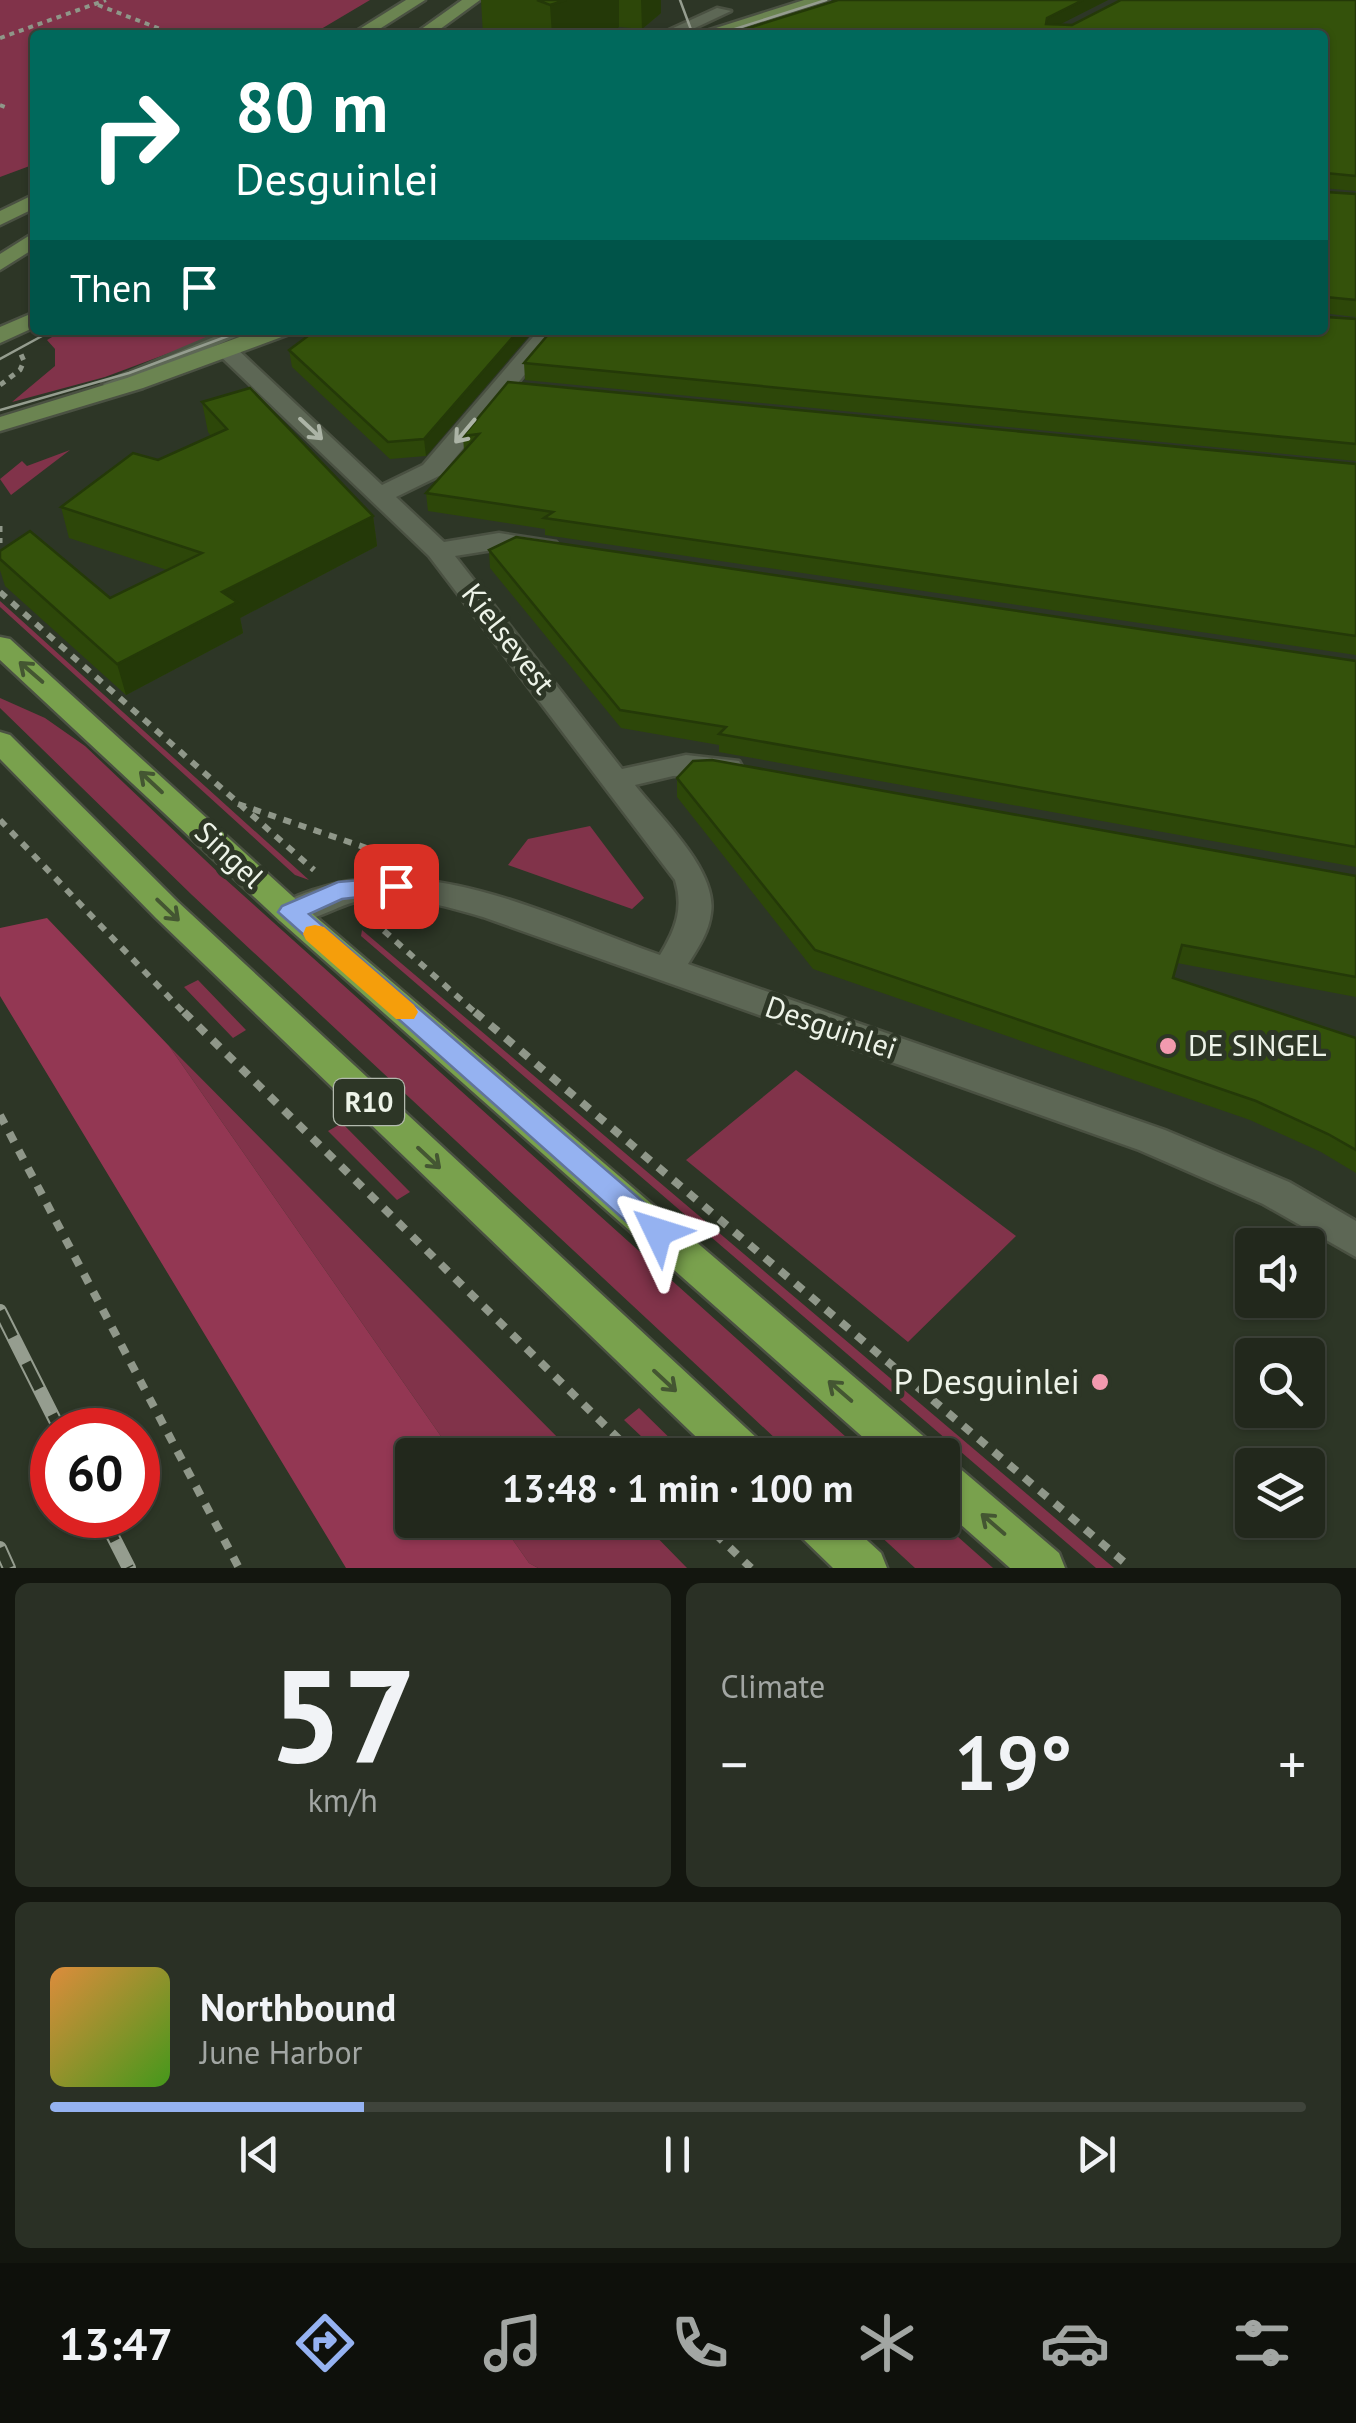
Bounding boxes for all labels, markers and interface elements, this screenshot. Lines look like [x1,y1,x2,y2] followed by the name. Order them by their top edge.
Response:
[235,61,388,151] text: 80 m
[70,70,200,200] icon: right
[235,149,439,207] text: Desguinlei
[172,260,227,315] icon: arrive
[70,263,152,312] text: Then
[298,417,323,440] one-way arrow
[454,418,477,443] one-way arrow
[454,575,564,701] street label: Kielsevest
[19,661,44,684] one-way arrow
[139,770,163,794] one-way arrow
[187,812,273,896] street label: Singel
[354,844,439,929] pin
[369,859,424,914] icon: arrive
[155,898,179,922] one-way arrow
[761,986,902,1067] street label: Desguinlei
[1188,1025,1327,1064] place label: DE SINGEL
[1157,1035,1179,1057] marker: DE SINGEL
[334,1079,404,1125] road number: R10
[416,1146,440,1170] one-way arrow
[606,1180,710,1284] position arrow
[1235,1228,1325,1538] map controls
[1235,1228,1325,1318] button: sound
[1235,1338,1325,1428] button: search
[894,1358,1080,1404] place label: P Desguinlei
[653,1369,677,1393] one-way arrow
[1089,1371,1111,1393] marker: P Desguinlei
[828,1379,853,1402] one-way arrow
[30,1408,160,1538] speed limit sign: 60
[1235,1448,1325,1538] button: layers
[502,1463,853,1512] text: 13:48 · 1 min · 100 m
[981,1513,1006,1536] one-way arrow
[269,1630,416,1798] text: 57
[721,1665,825,1707] text: Climate
[954,1714,1072,1811] text: 19°
[721,1728,748,1799] text: −
[1278,1728,1306,1799] text: +
[308,1779,378,1821] text: km/h
[200,1982,396,2031] text: Northbound
[200,2031,362,2073] text: June Harbor
[232,2127,287,2182] icon: previous
[650,2127,705,2182] icon: pause
[1069,2127,1124,2182] icon: next
[290,2308,360,2378] icon: directions
[478,2308,548,2378] icon: music
[665,2308,735,2378] icon: phone
[852,2308,922,2378] icon: climate
[1040,2308,1110,2378] icon: car
[1227,2308,1297,2378] icon: filters
[59,2314,173,2372] text: 13:47

